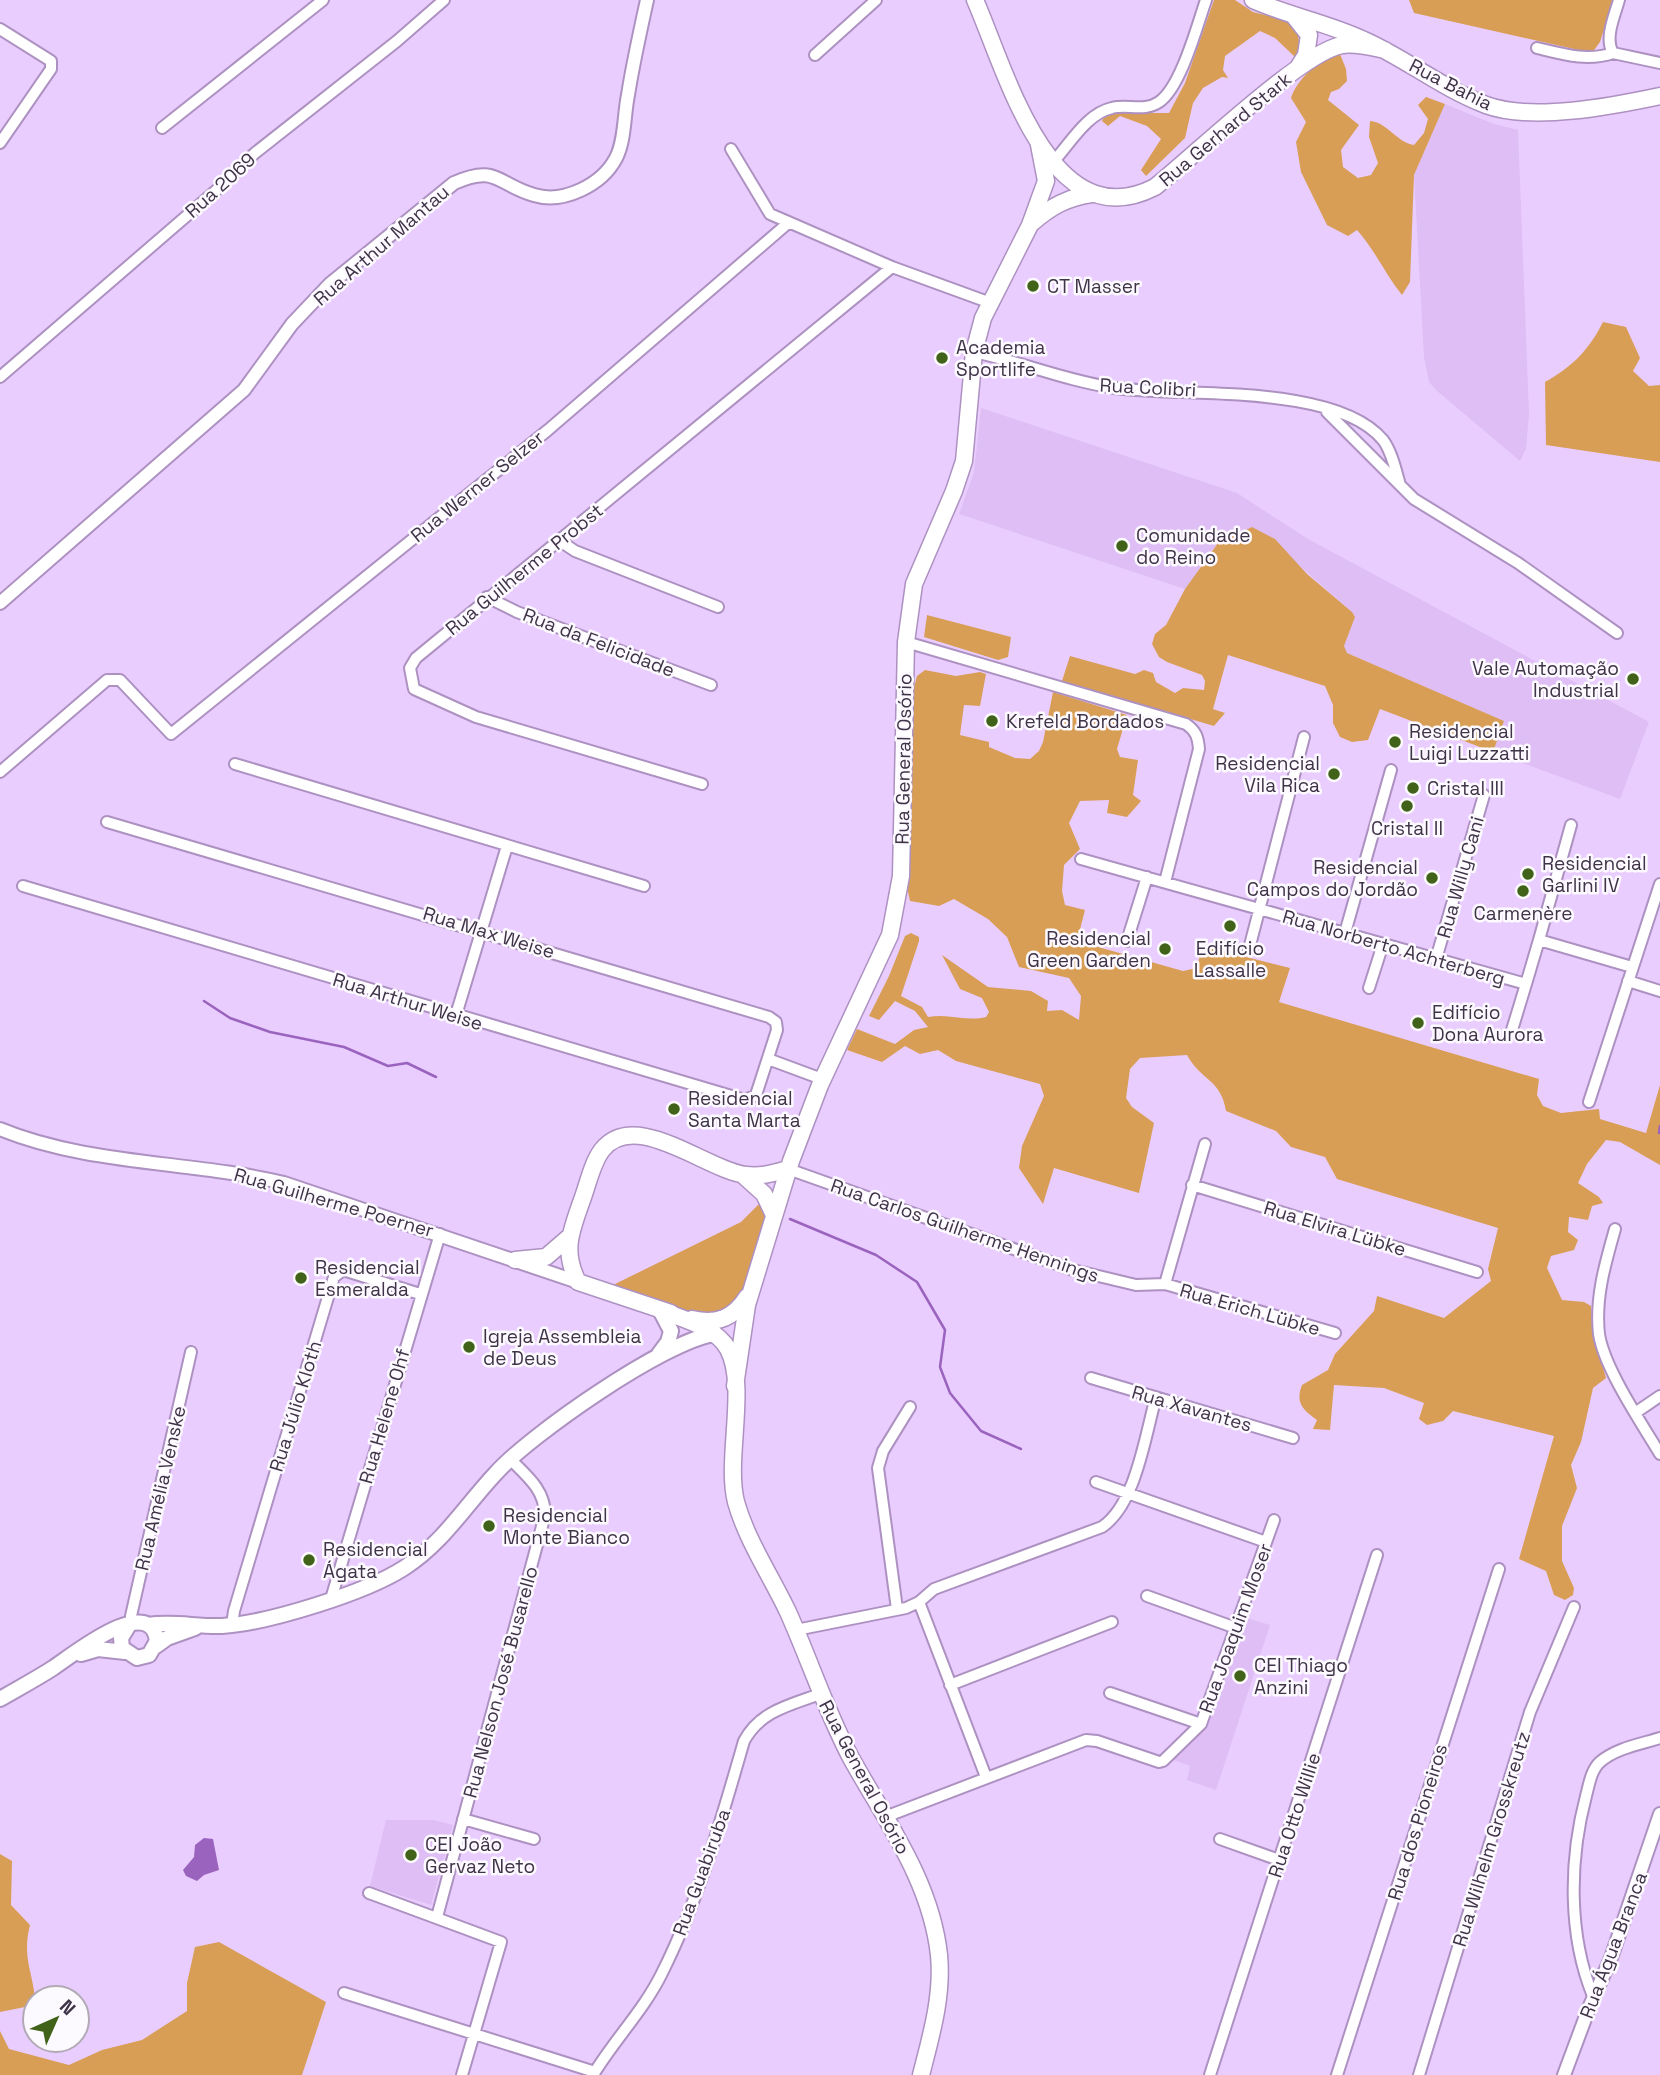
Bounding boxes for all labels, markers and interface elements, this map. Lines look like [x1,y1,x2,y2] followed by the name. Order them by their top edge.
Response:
[1405,53,1497,116] street label: Rua Bahia
[1154,67,1297,192] street label: Rua Gerhard Stark
[180,147,261,224] street label: Rua 2069
[308,180,454,311] street label: Rua Arthur Mantau
[1047,274,1140,299] place label: CT Masser
[1025,278,1041,294] marker: CT Masser
[956,335,1045,382] place label: Academia Sportlife
[934,350,950,366] marker: Academia Sportlife
[1099,372,1197,403] street label: Rua Colibri
[406,425,549,548] street label: Rua Werner Selzer
[440,498,608,641] street label: Rua Guilherme Probst
[1136,523,1250,570] place label: Comunidade do Reino
[1114,538,1130,554] marker: Comunidade do Reino
[519,602,678,683] street label: Rua da Felicidade
[1472,656,1619,703] place label: Vale Automação Industrial
[1625,671,1641,687] marker: Vale Automação Industrial
[890,673,917,845] street label: Rua General Osório
[1006,709,1164,734] place label: Krefeld Bordados
[984,713,1000,729] marker: Krefeld Bordados
[1409,719,1529,766] place label: Residencial Luigi Luzzatti
[1387,734,1403,750] marker: Residencial Luigi Luzzatti
[1215,751,1320,798] place label: Residencial Vila Rica
[1326,766,1342,782] marker: Residencial Vila Rica
[1427,776,1504,801] place label: Cristal III
[1405,780,1421,796] marker: Cristal III
[1399,798,1415,814] marker: Cristal II
[1431,813,1490,941] street label: Rua Willy Cani
[1371,816,1443,841] place label: Cristal II
[1542,851,1647,898] place label: Residencial Garlini IV
[1247,855,1418,902] place label: Residencial Campos do Jordão
[1520,866,1536,882] marker: Residencial Garlini IV
[1424,870,1440,886] marker: Residencial Campos do Jordão
[1515,883,1531,899] marker: Carmenère
[420,901,558,964] street label: Rua Max Weise
[1474,901,1572,926] place label: Carmenère
[1280,904,1508,991] street label: Rua Norberto Achterberg
[1222,918,1238,934] marker: Edifício Lassalle
[1027,926,1151,973] place label: Residencial Green Garden
[1194,936,1266,983] place label: Edifício Lassalle
[1157,941,1173,957] marker: Residencial Green Garden
[330,967,486,1036] street label: Rua Arthur Weise
[1432,1000,1544,1047] place label: Edifício Dona Aurora
[1410,1015,1426,1031] marker: Edifício Dona Aurora
[688,1086,801,1133] place label: Residencial Santa Marta
[666,1101,682,1117] marker: Residencial Santa Marta
[231,1162,437,1243] street label: Rua Guilherme Poerner
[827,1173,1102,1288] street label: Rua Carlos Guilherme Hennings
[1261,1195,1409,1262] street label: Rua Elvira Lübke
[315,1255,420,1302] place label: Residencial Esmeralda
[293,1270,309,1286] marker: Residencial Esmeralda
[1177,1277,1323,1341] street label: Rua Erich Lübke
[483,1324,642,1371] place label: Igreja Assembleia de Deus
[264,1338,327,1475] street label: Rua Júlio Kloth
[461,1339,477,1355] marker: Igreja Assembleia de Deus
[353,1346,416,1487] street label: Rua Helene Ohf
[1129,1379,1255,1438] street label: Rua Xavantes
[129,1403,192,1573] street label: Rua Amélia Venske
[503,1503,630,1550] place label: Residencial Monte Bianco
[481,1518,497,1534] marker: Residencial Monte Bianco
[323,1537,428,1584] place label: Residencial Ágata
[1193,1540,1278,1717] street label: Rua Joaquim Moser
[301,1552,317,1568] marker: Residencial Ágata
[457,1563,543,1801] street label: Rua Nelson José Busarello
[1254,1653,1348,1700] place label: CEI Thiago Anzini
[1232,1668,1248,1684] marker: CEI Thiago Anzini
[813,1696,916,1859] street label: Rua General Osório
[1447,1729,1536,1950] street label: Rua Wilhelm Grosskreutz
[1382,1741,1453,1903] street label: Rua dos Pioneiros
[1263,1749,1326,1881] street label: Rua Otto Willie
[667,1805,736,1939] street label: Rua Guabiruba
[425,1832,535,1879] place label: CEI João Gervaz Neto
[403,1847,419,1863] marker: CEI João Gervaz Neto
[1574,1868,1653,2022] street label: Rua Água Branca
[21,1984,91,2054] north arrow
[54,1994,81,2021] text: N

